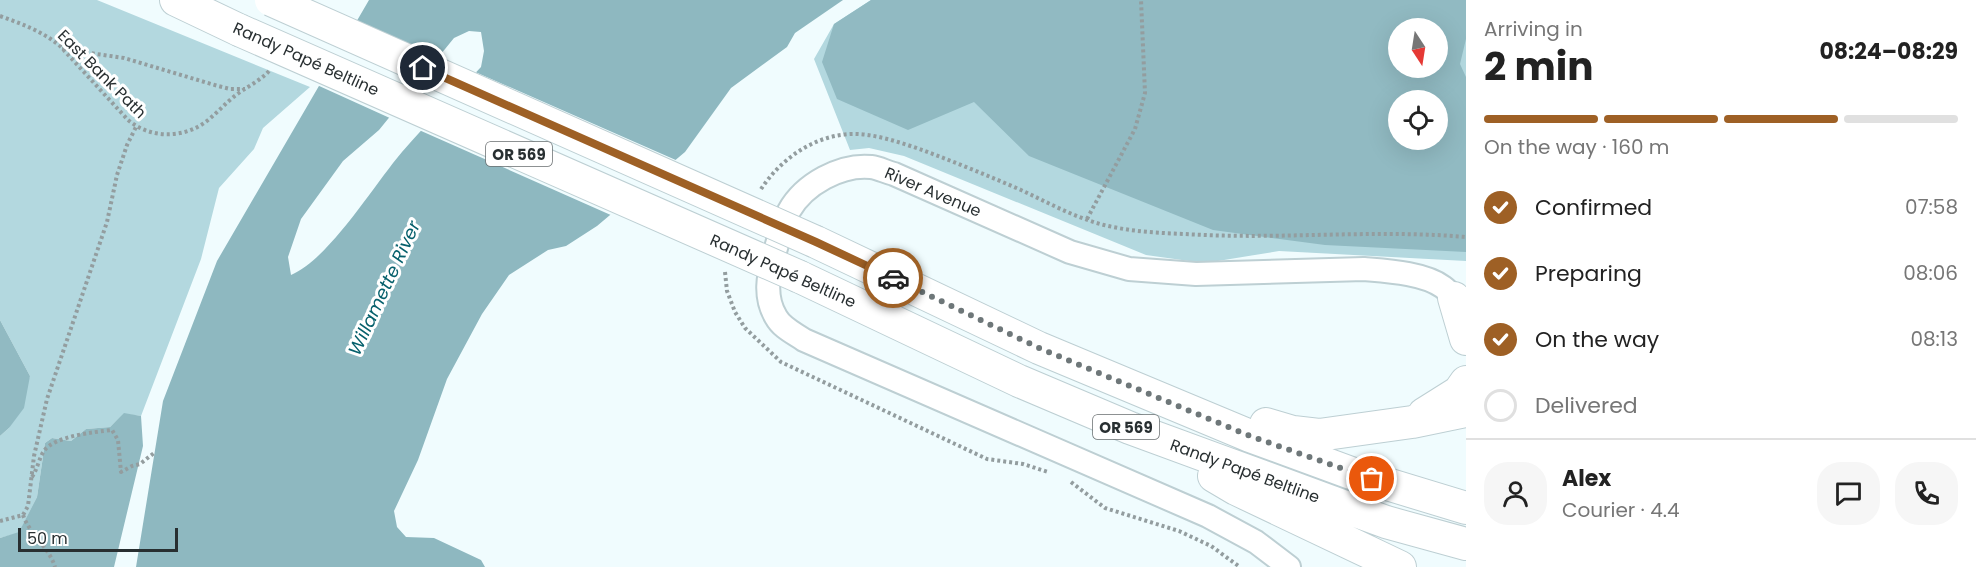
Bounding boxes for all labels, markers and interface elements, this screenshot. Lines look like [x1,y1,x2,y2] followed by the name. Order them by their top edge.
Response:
[1484,15,1583,43] text: Arriving in
[229,16,383,102] street label: Randy Papé Beltline
[1388,18,1448,78] north arrow
[1388,18,1448,150] map controls
[53,25,151,123] street label: East Bank Path
[1819,36,1958,67] text: 08:24–08:29
[1484,39,1594,94] text: 2 min
[397,42,448,93] pin
[406,51,439,84] icon: home
[1388,90,1448,150] button: locate
[1484,133,1669,161] text: On the way · 160 m
[486,142,552,166] road number: OR 569
[881,161,985,223] street label: River Avenue
[1484,191,1517,224] icon: check
[1535,192,1652,223] text: Confirmed
[1905,193,1958,221] text: 07:58
[342,216,427,359] water label: Willamette River
[706,228,860,314] street label: Randy Papé Beltline
[863,248,923,308] courier
[1484,257,1517,290] icon: check
[1535,258,1642,289] text: Preparing
[1903,259,1958,287] text: 08:06
[877,262,910,295] icon: car
[1484,323,1517,356] icon: check
[1535,324,1659,355] text: On the way
[1910,325,1958,353] text: 08:13
[1535,390,1638,421] text: Delivered
[1093,415,1159,439] road number: OR 569
[1167,433,1323,509] street label: Randy Papé Beltline
[1346,453,1397,504] pin
[1355,462,1388,495] icon: bag
[1484,462,1547,525] button: person
[1817,462,1880,525] button: chat
[1895,462,1958,525] button: phone
[1562,463,1611,494] text: Alex
[1562,496,1680,524] text: Courier · 4.4
[18,525,178,552] scale bar
[27,527,68,550] text: 50 m

